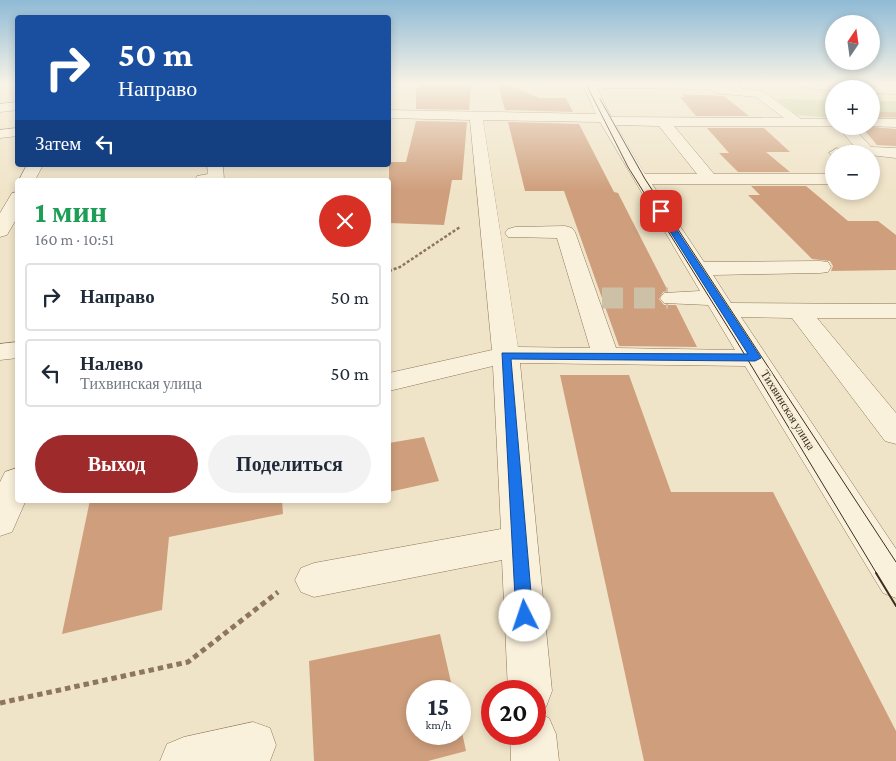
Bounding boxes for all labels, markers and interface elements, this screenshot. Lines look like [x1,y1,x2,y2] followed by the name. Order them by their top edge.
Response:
[825,15,880,70] north arrow
[825,15,880,200] map controls
[35,35,100,100] icon: right
[118,35,193,74] text: 50 m
[118,76,197,101] text: Направо
[825,80,880,135] button: +
[91,130,119,158] icon: left
[35,133,81,154] text: Затем
[825,145,880,200] button: −
[640,190,682,232] pin
[35,195,107,228] text: 1 мин
[319,195,371,247] button: close
[647,197,675,225] icon: arrive
[35,231,114,248] text: 160 m · 10:51
[37,283,65,311] icon: right
[80,286,155,307] text: Направо
[330,287,369,308] text: 50 m
[80,353,143,374] text: Налево
[37,359,65,387] icon: left
[330,363,369,384] text: 50 m
[758,367,819,453] street label: Тихвинская улица
[80,375,202,392] text: Тихвинская улица
[35,435,198,493] button: Выход
[208,435,371,493] button: Поделиться
[498,589,550,641] position arrow
[481,680,546,745] speed limit sign: 20
[428,693,449,720] text: 15
[426,718,451,732] text: km/h

